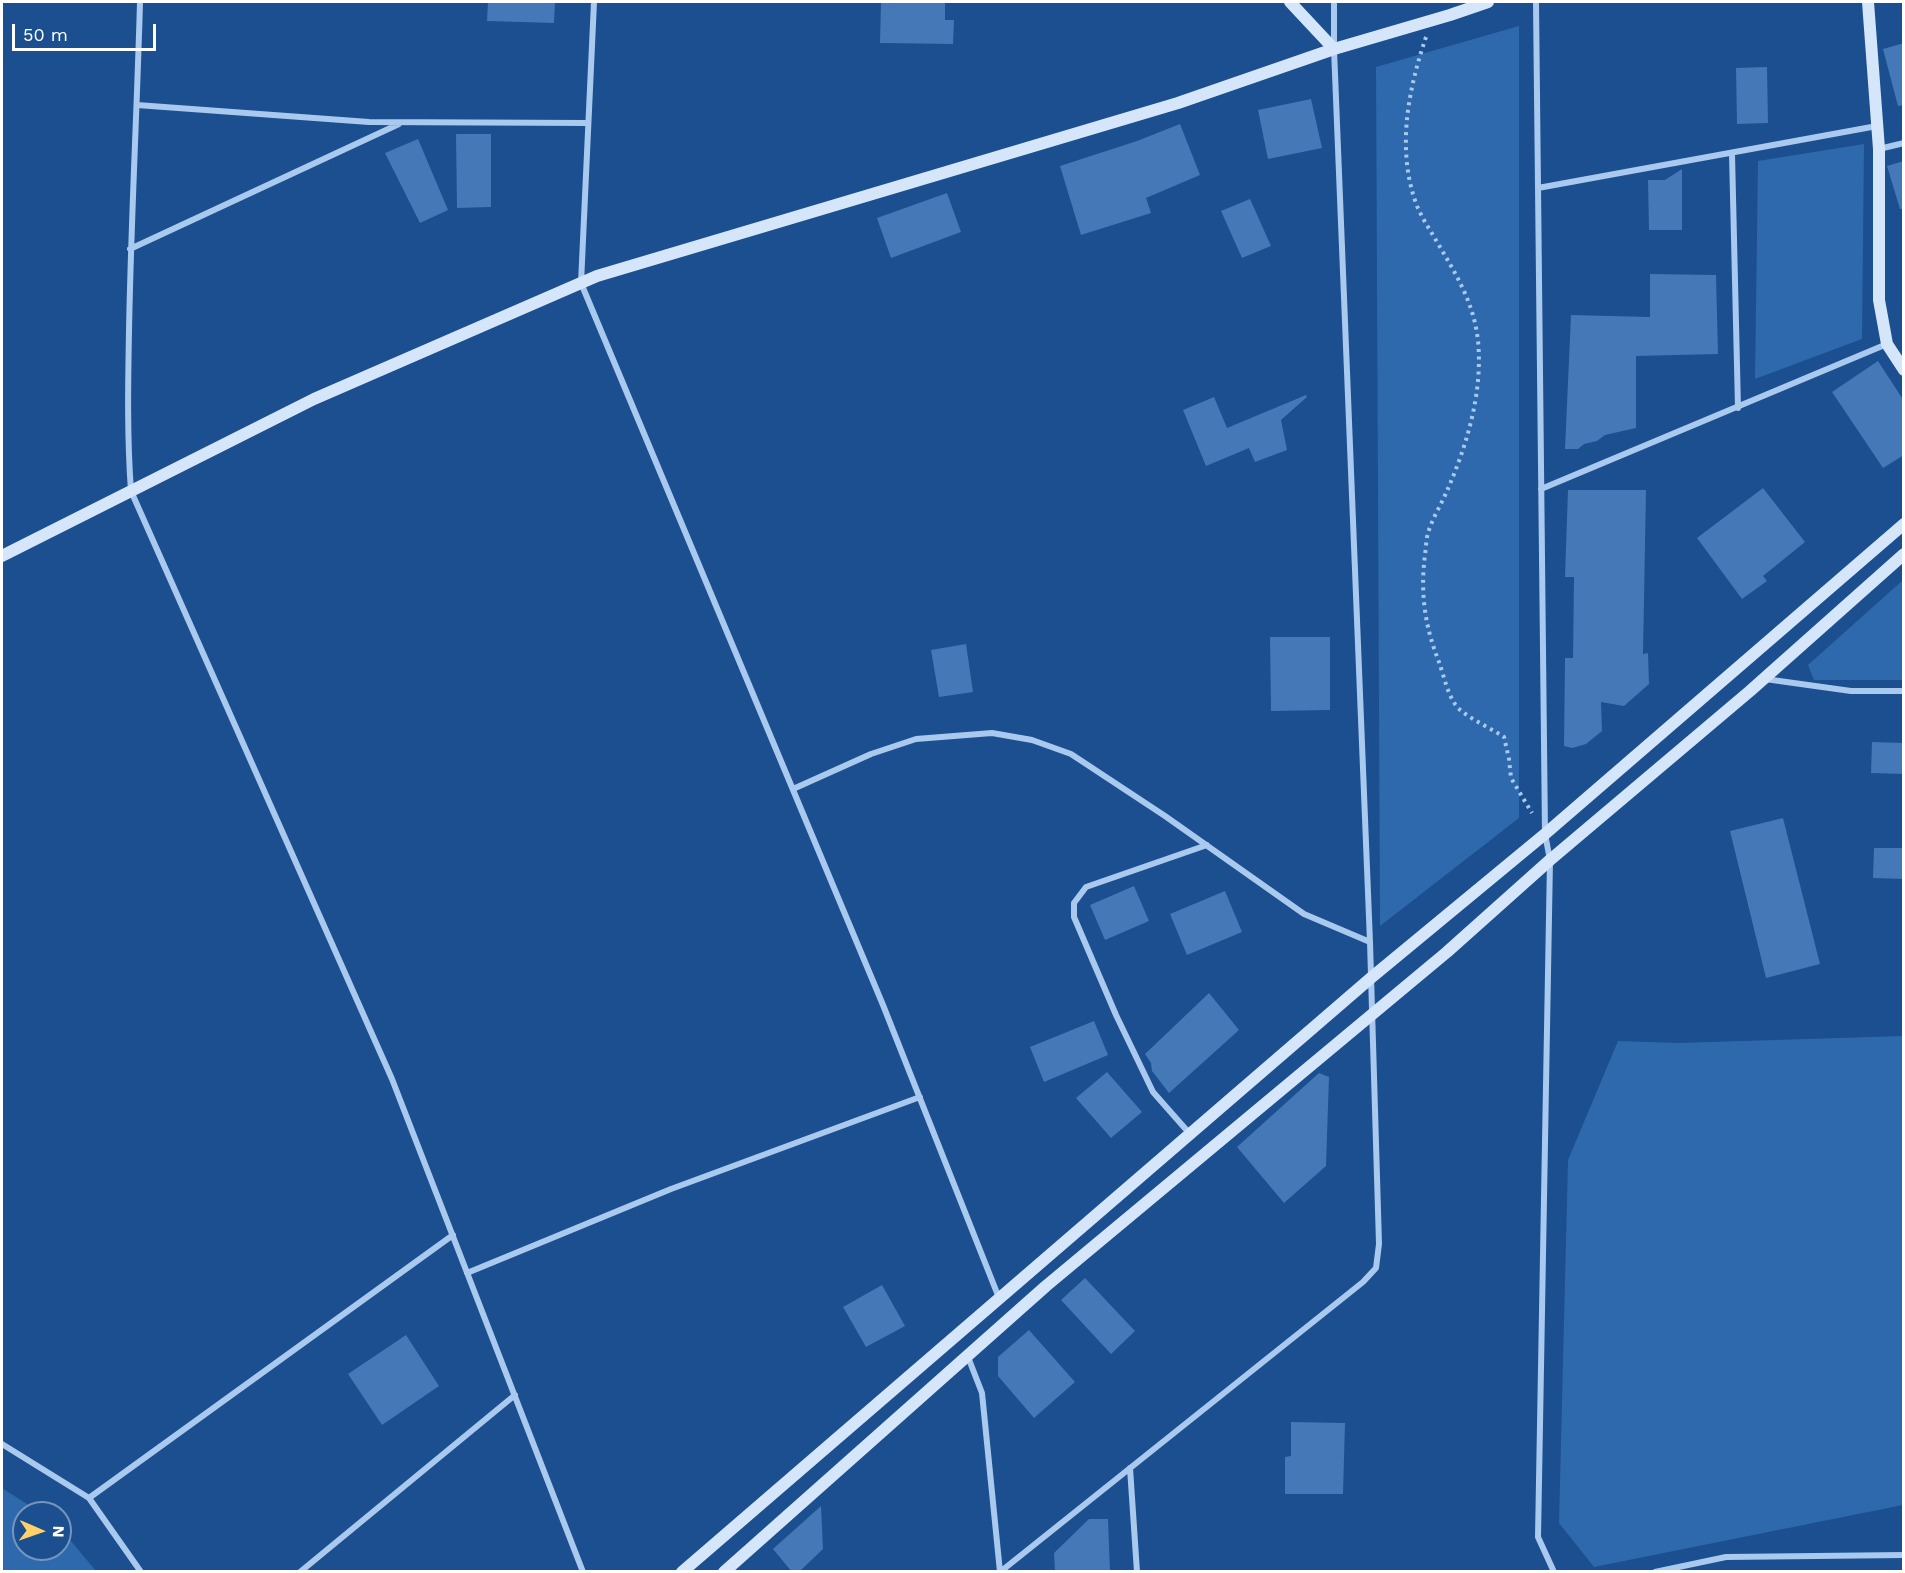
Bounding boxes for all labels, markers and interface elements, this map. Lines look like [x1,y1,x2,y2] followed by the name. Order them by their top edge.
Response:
[15,12,159,50] scale bar
[23,24,68,45] text: 50 m
[12,1501,72,1561] north arrow
[49,1525,68,1538] text: N

